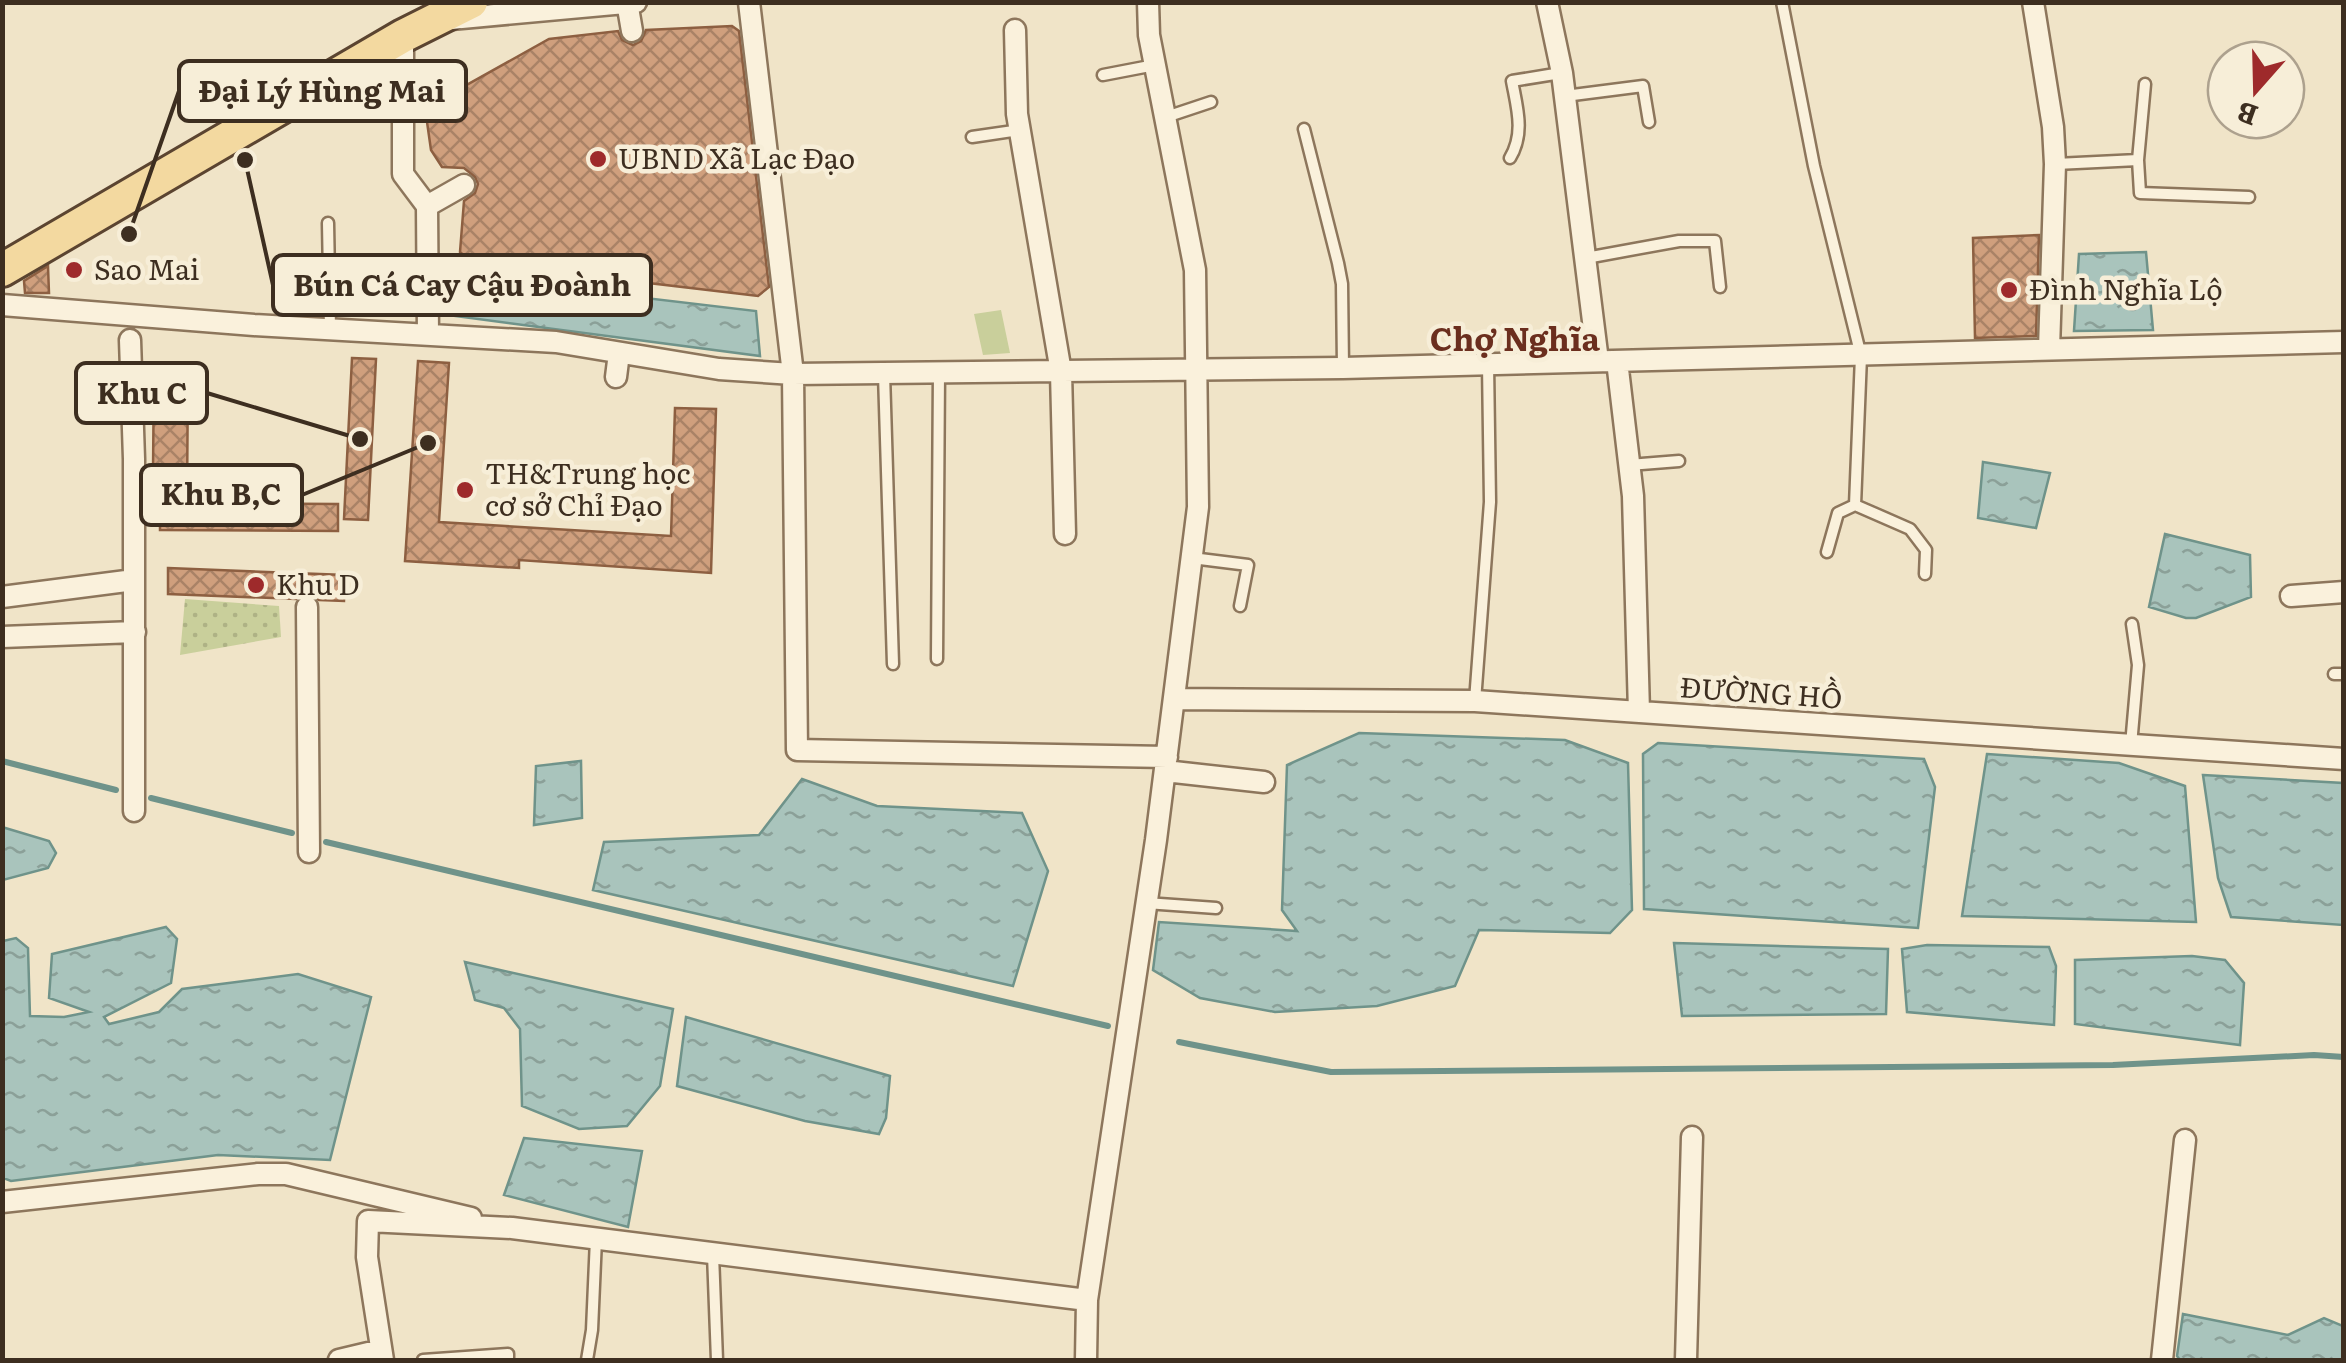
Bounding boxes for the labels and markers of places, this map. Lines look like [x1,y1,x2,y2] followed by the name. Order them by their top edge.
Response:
[179,61,466,121] callout: Đại Lý Hùng Mai
[618,136,855,178] place label: UBND Xã Lạc Đạo
[587,148,609,170] marker: UBND Xã Lạc Đạo
[94,247,199,289] place label: Sao Mai
[273,255,651,315] callout: Bún Cá Cay Cậu Đoành
[63,259,85,281] marker: Sao Mai
[2029,267,2223,309] place label: Đình Nghĩa Lộ
[1998,279,2020,301] marker: Đình Nghĩa Lộ
[76,363,207,423] callout: Khu C
[485,451,690,525] place label: TH&Trung học cơ sở Chỉ Đạo
[141,465,302,525] callout: Khu B,C
[454,479,476,501] marker: TH&Trung học cơ sở Chỉ Đạo
[276,562,360,604] place label: Khu D
[245,574,267,596] marker: Khu D

